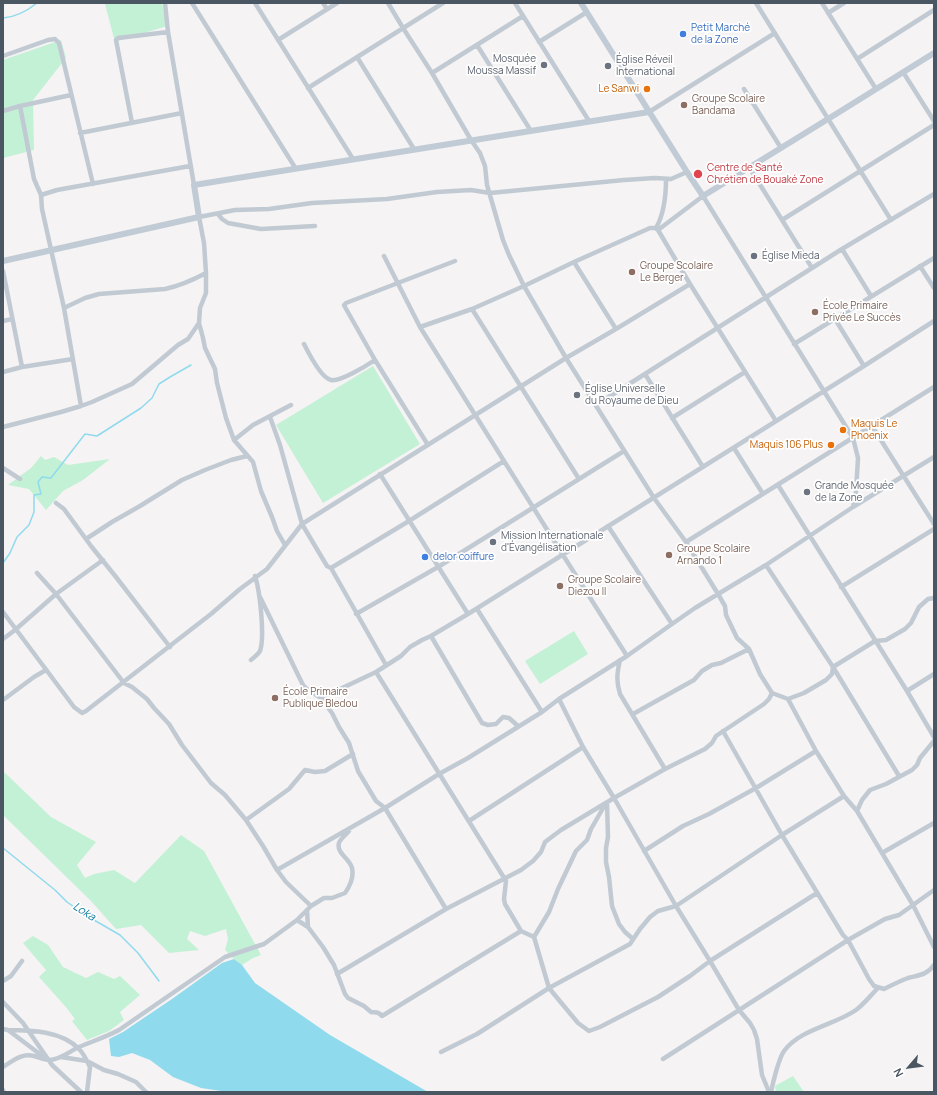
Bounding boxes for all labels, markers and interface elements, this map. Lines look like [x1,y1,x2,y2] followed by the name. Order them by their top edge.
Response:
[691,22,750,46] place label: Petit Marché de la Zone
[678,29,688,39] marker: Petit Marché de la Zone
[467,53,536,76] place label: Mosquée Moussa Massif
[616,54,675,78] place label: Église Réveil International
[539,60,549,70] marker: Mosquée Moussa Massif
[603,61,613,71] marker: Église Réveil International
[598,83,639,95] place label: Le Sanwi
[642,84,652,94] marker: Le Sanwi
[692,93,765,116] place label: Groupe Scolaire Bandama
[679,100,689,110] marker: Groupe Scolaire Bandama
[707,162,823,186] place label: Centre de Santé Chrétien de Bouaké Zone
[692,168,704,180] marker: Centre de Santé Chrétien de Bouaké Zone
[762,250,819,262] place label: Église Mieda
[749,251,759,261] marker: Église Mieda
[640,260,713,284] place label: Groupe Scolaire Le Berger
[627,267,637,277] marker: Groupe Scolaire Le Berger
[823,300,901,324] place label: École Primaire Privée Le Succès
[810,307,820,317] marker: École Primaire Privée Le Succès
[585,383,678,406] place label: Église Universelle du Royaume de Dieu
[572,390,582,400] marker: Église Universelle du Royaume de Dieu
[851,418,897,442] place label: Maquis Le Phoenix
[838,425,848,435] marker: Maquis Le Phoenix
[750,439,823,451] place label: Maquis 106 Plus
[826,440,836,450] marker: Maquis 106 Plus
[815,480,894,504] place label: Grande Mosquée de la Zone
[802,487,812,497] marker: Grande Mosquée de la Zone
[501,530,603,554] place label: Mission Internationale d'Évangélisation
[488,537,498,547] marker: Mission Internationale d'Évangélisation
[677,543,750,566] place label: Groupe Scolaire Arnando 1
[664,550,674,560] marker: Groupe Scolaire Arnando 1
[433,551,494,563] place label: delor coiffure
[420,552,430,562] marker: delor coiffure
[568,574,641,598] place label: Groupe Scolaire Diezou II
[555,581,565,591] marker: Groupe Scolaire Diezou II
[283,686,357,710] place label: École Primaire Publique Bledou
[270,693,280,703] marker: École Primaire Publique Bledou
[70,900,98,924] water label: Loka
[889,1047,929,1087] north arrow
[889,1066,906,1080] text: N

